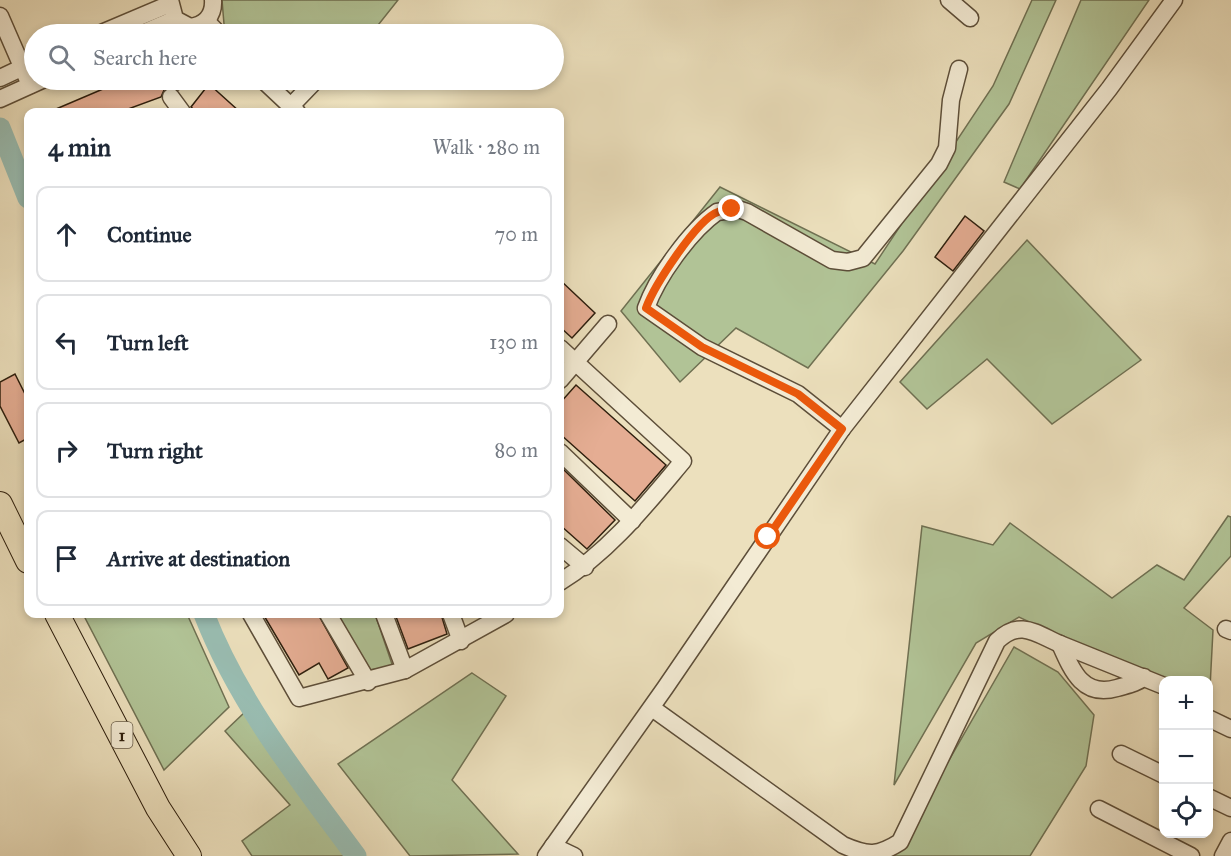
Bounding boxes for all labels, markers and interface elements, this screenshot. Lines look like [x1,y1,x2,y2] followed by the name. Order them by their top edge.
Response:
[24,24,564,90] search box
[45,41,78,74] icon: search
[93,44,197,71] text: Search here
[48,131,111,163] text: 4 min
[433,135,540,159] text: Walk · 280 m
[718,195,744,221] route end
[50,218,83,251] icon: ahead
[107,221,192,248] text: Continue
[495,222,538,246] text: 70 m
[50,326,83,359] icon: left
[107,329,189,356] text: Turn left
[489,330,538,354] text: 130 m
[50,434,83,467] icon: right
[107,437,203,464] text: Turn right
[495,438,538,462] text: 80 m
[754,523,780,549] route start
[50,542,83,575] icon: arrive
[107,545,290,572] text: Arrive at destination
[1159,676,1213,838] map controls
[1159,676,1213,730] button: +
[112,722,132,748] road number: 1
[1159,730,1213,784] button: −
[1159,784,1213,838] button: locate

